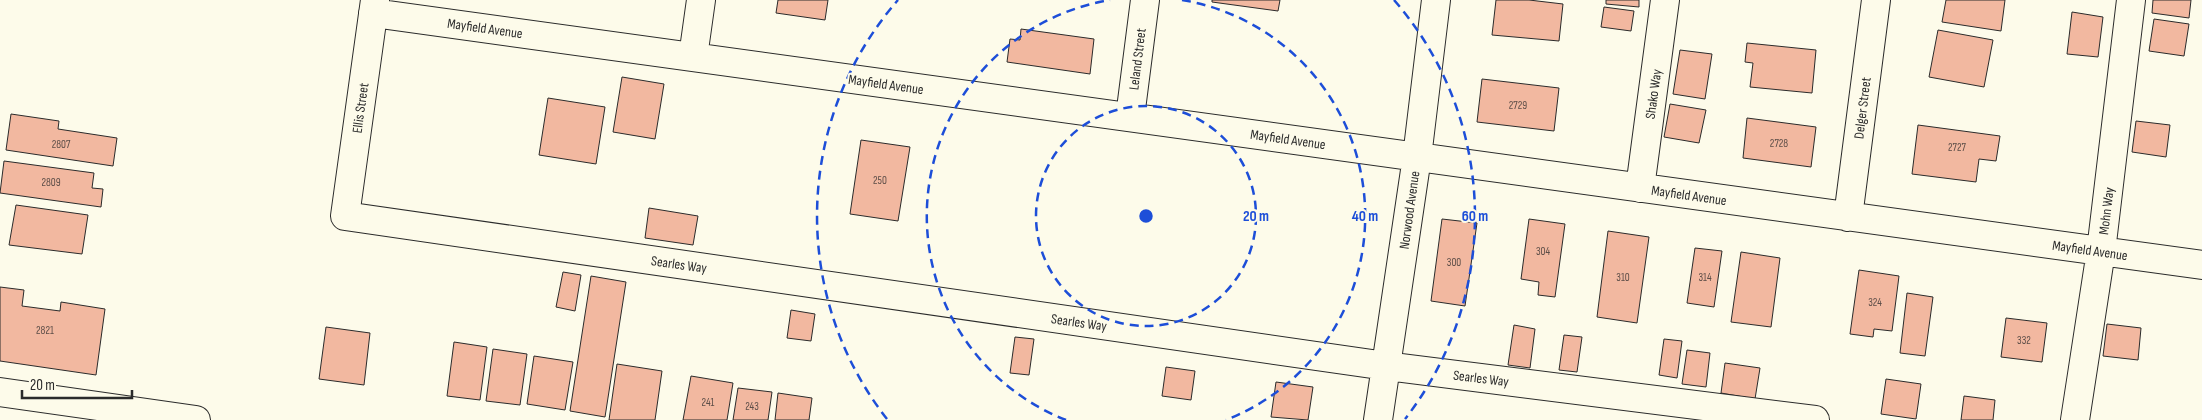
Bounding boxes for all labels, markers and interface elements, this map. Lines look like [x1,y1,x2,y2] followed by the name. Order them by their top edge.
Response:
[446,15,524,42] street label: Mayfield Avenue
[1125,27,1150,91] street label: Leland Street
[1642,68,1665,120] street label: Shako Way
[847,71,925,98] street label: Mayfield Avenue
[1850,76,1875,140] street label: Delger Street
[349,82,372,134] street label: Ellis Street
[1509,99,1527,112] house number: 2729
[1249,126,1327,153] street label: Mayfield Avenue
[1770,137,1788,150] house number: 2728
[52,138,71,151] house number: 2807
[1948,141,1967,154] house number: 2727
[1396,170,1423,250] street label: Norwood Avenue
[873,174,887,187] house number: 250
[41,176,61,189] house number: 2809
[1650,182,1728,209] street label: Mayfield Avenue
[2095,186,2118,236] street label: Mohn Way
[1137,207,1155,225] centre of rings
[1243,207,1269,226] text: 20 m
[1352,207,1378,226] text: 40 m
[1462,207,1488,226] text: 60 m
[2051,237,2129,264] street label: Mayfield Avenue
[1536,245,1550,258] house number: 304
[650,252,708,277] street label: Searles Way
[1447,256,1461,269] house number: 300
[1616,271,1630,284] house number: 310
[1698,271,1712,284] house number: 314
[1868,296,1882,309] house number: 324
[1050,310,1108,335] street label: Searles Way
[36,324,54,337] house number: 2821
[2017,334,2031,347] house number: 332
[1452,367,1510,390] street label: Searles Way
[22,368,132,400] scale bar
[30,376,55,395] text: 20 m
[702,396,715,409] house number: 241
[745,400,759,413] house number: 243

